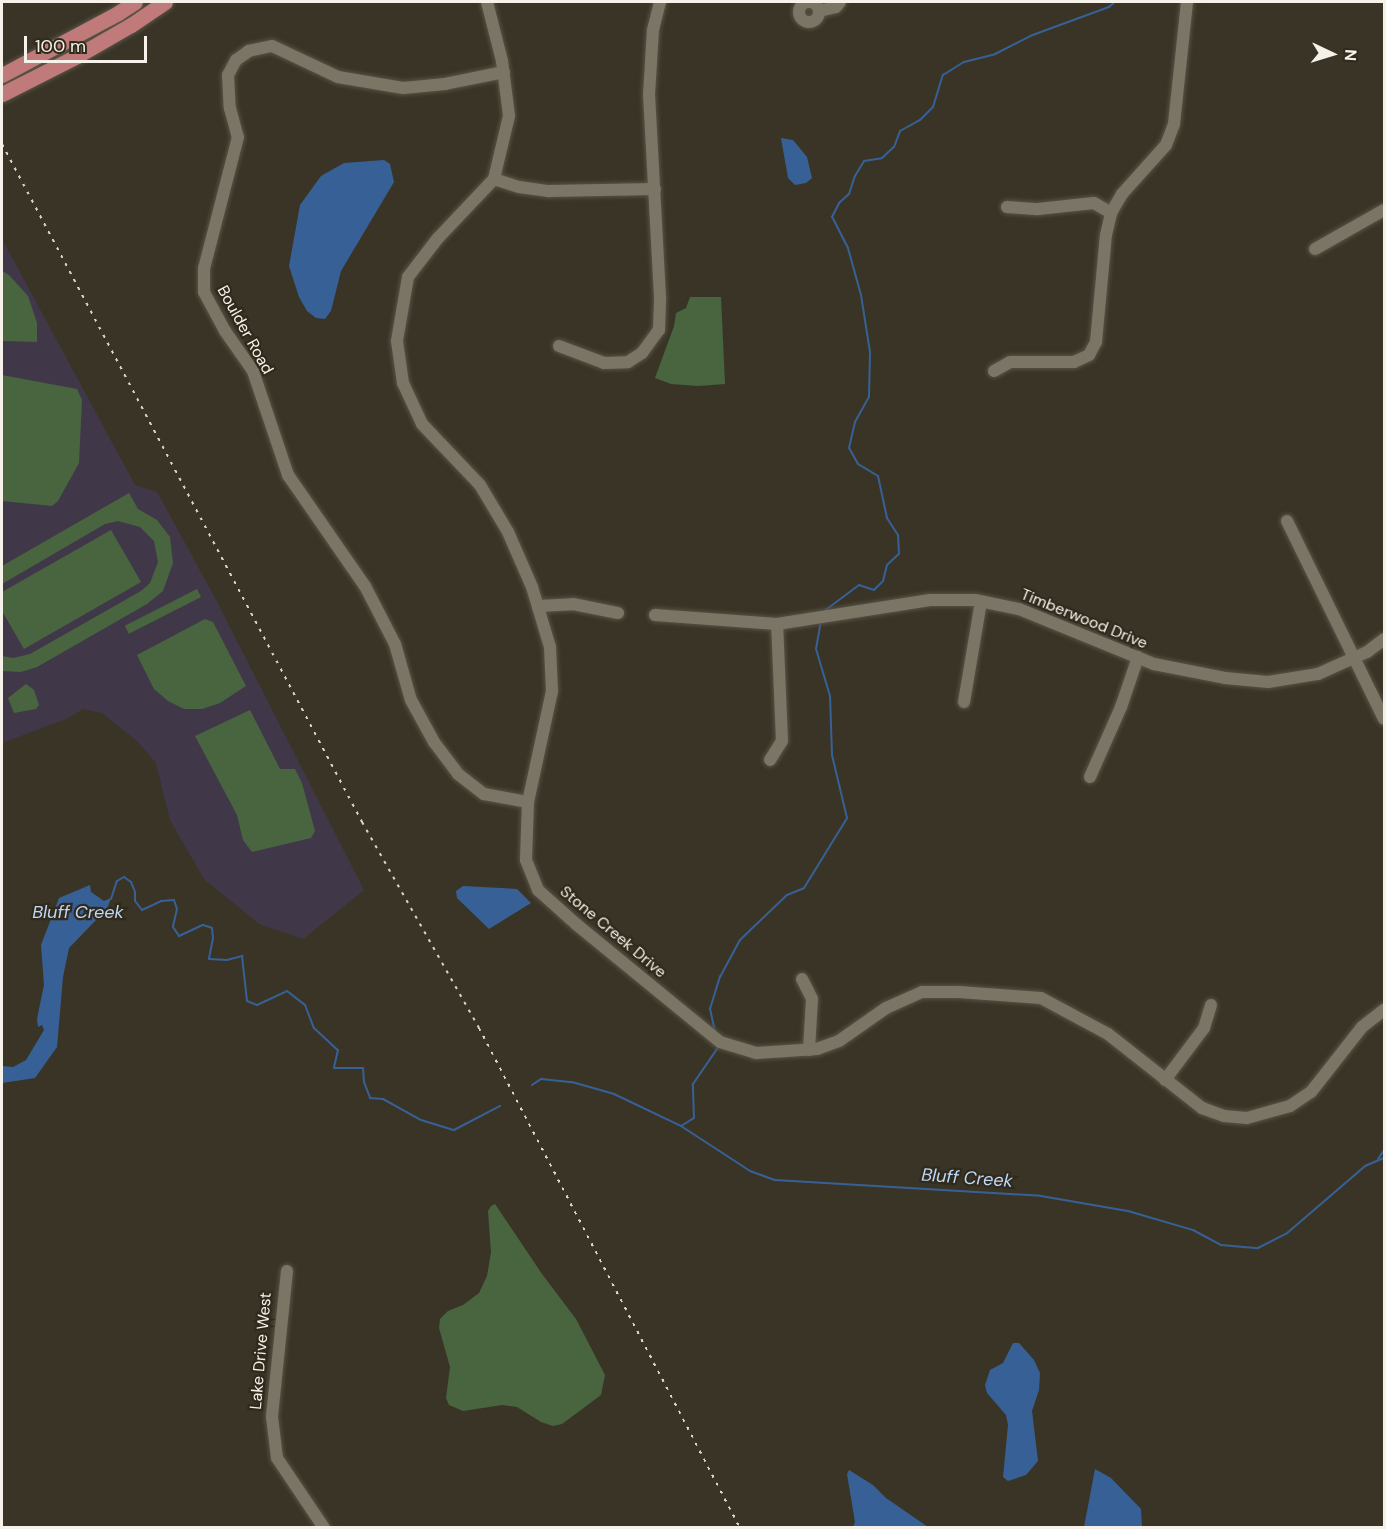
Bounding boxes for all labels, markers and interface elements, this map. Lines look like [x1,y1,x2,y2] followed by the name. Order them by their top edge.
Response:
[27,24,150,62] scale bar
[1302,24,1362,84] north arrow
[35,34,86,58] text: 100 m
[1340,49,1361,62] text: N
[213,282,277,378] street label: Boulder Road
[1018,585,1150,653] street label: Timberwood Drive
[556,882,670,982] street label: Stone Creek Drive
[32,901,124,923] water label: Bluff Creek
[921,1164,1013,1192] water label: Bluff Creek
[246,1291,276,1411] street label: Lake Drive West

